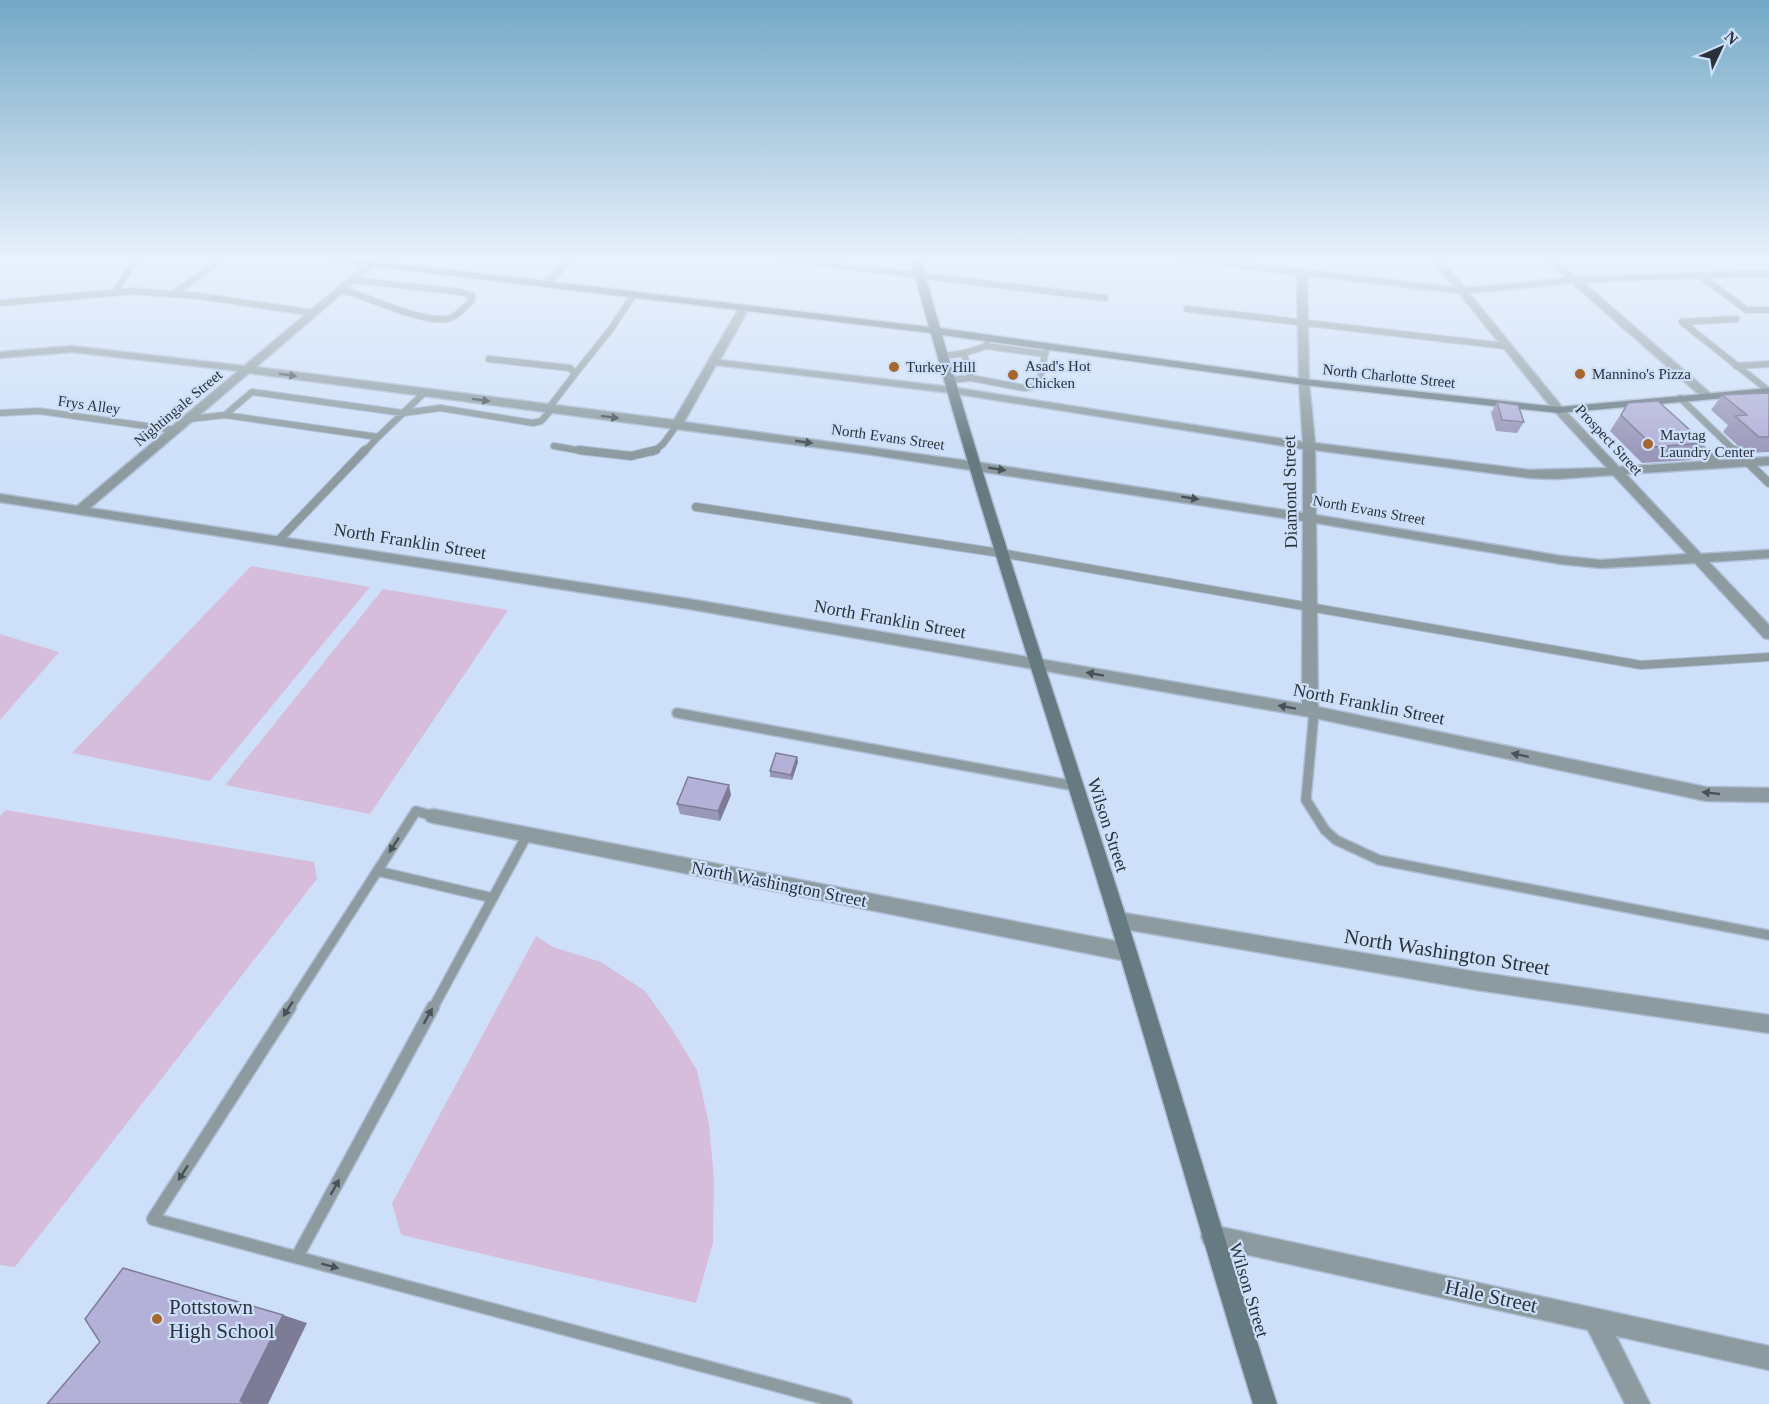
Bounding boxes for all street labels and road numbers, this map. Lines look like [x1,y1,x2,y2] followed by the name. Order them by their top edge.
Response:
[1322,361,1457,391] street label: North Charlotte Street
[131,366,226,449] street label: Nightingale Street
[57,393,122,417] street label: Frys Alley
[1572,401,1646,479] street label: Prospect Street
[830,421,946,453] street label: North Evans Street
[1279,435,1301,549] street label: Diamond Street
[1311,492,1427,528] street label: North Evans Street
[332,519,488,563] street label: North Franklin Street
[812,596,968,642] street label: North Franklin Street
[1292,679,1446,729] street label: North Franklin Street
[1083,775,1133,875] street label: Wilson Street
[690,857,868,911] street label: North Washington Street
[1342,924,1552,980] street label: North Washington Street
[1225,1240,1273,1340] street label: Wilson Street
[1443,1275,1540,1318] street label: Hale Street

